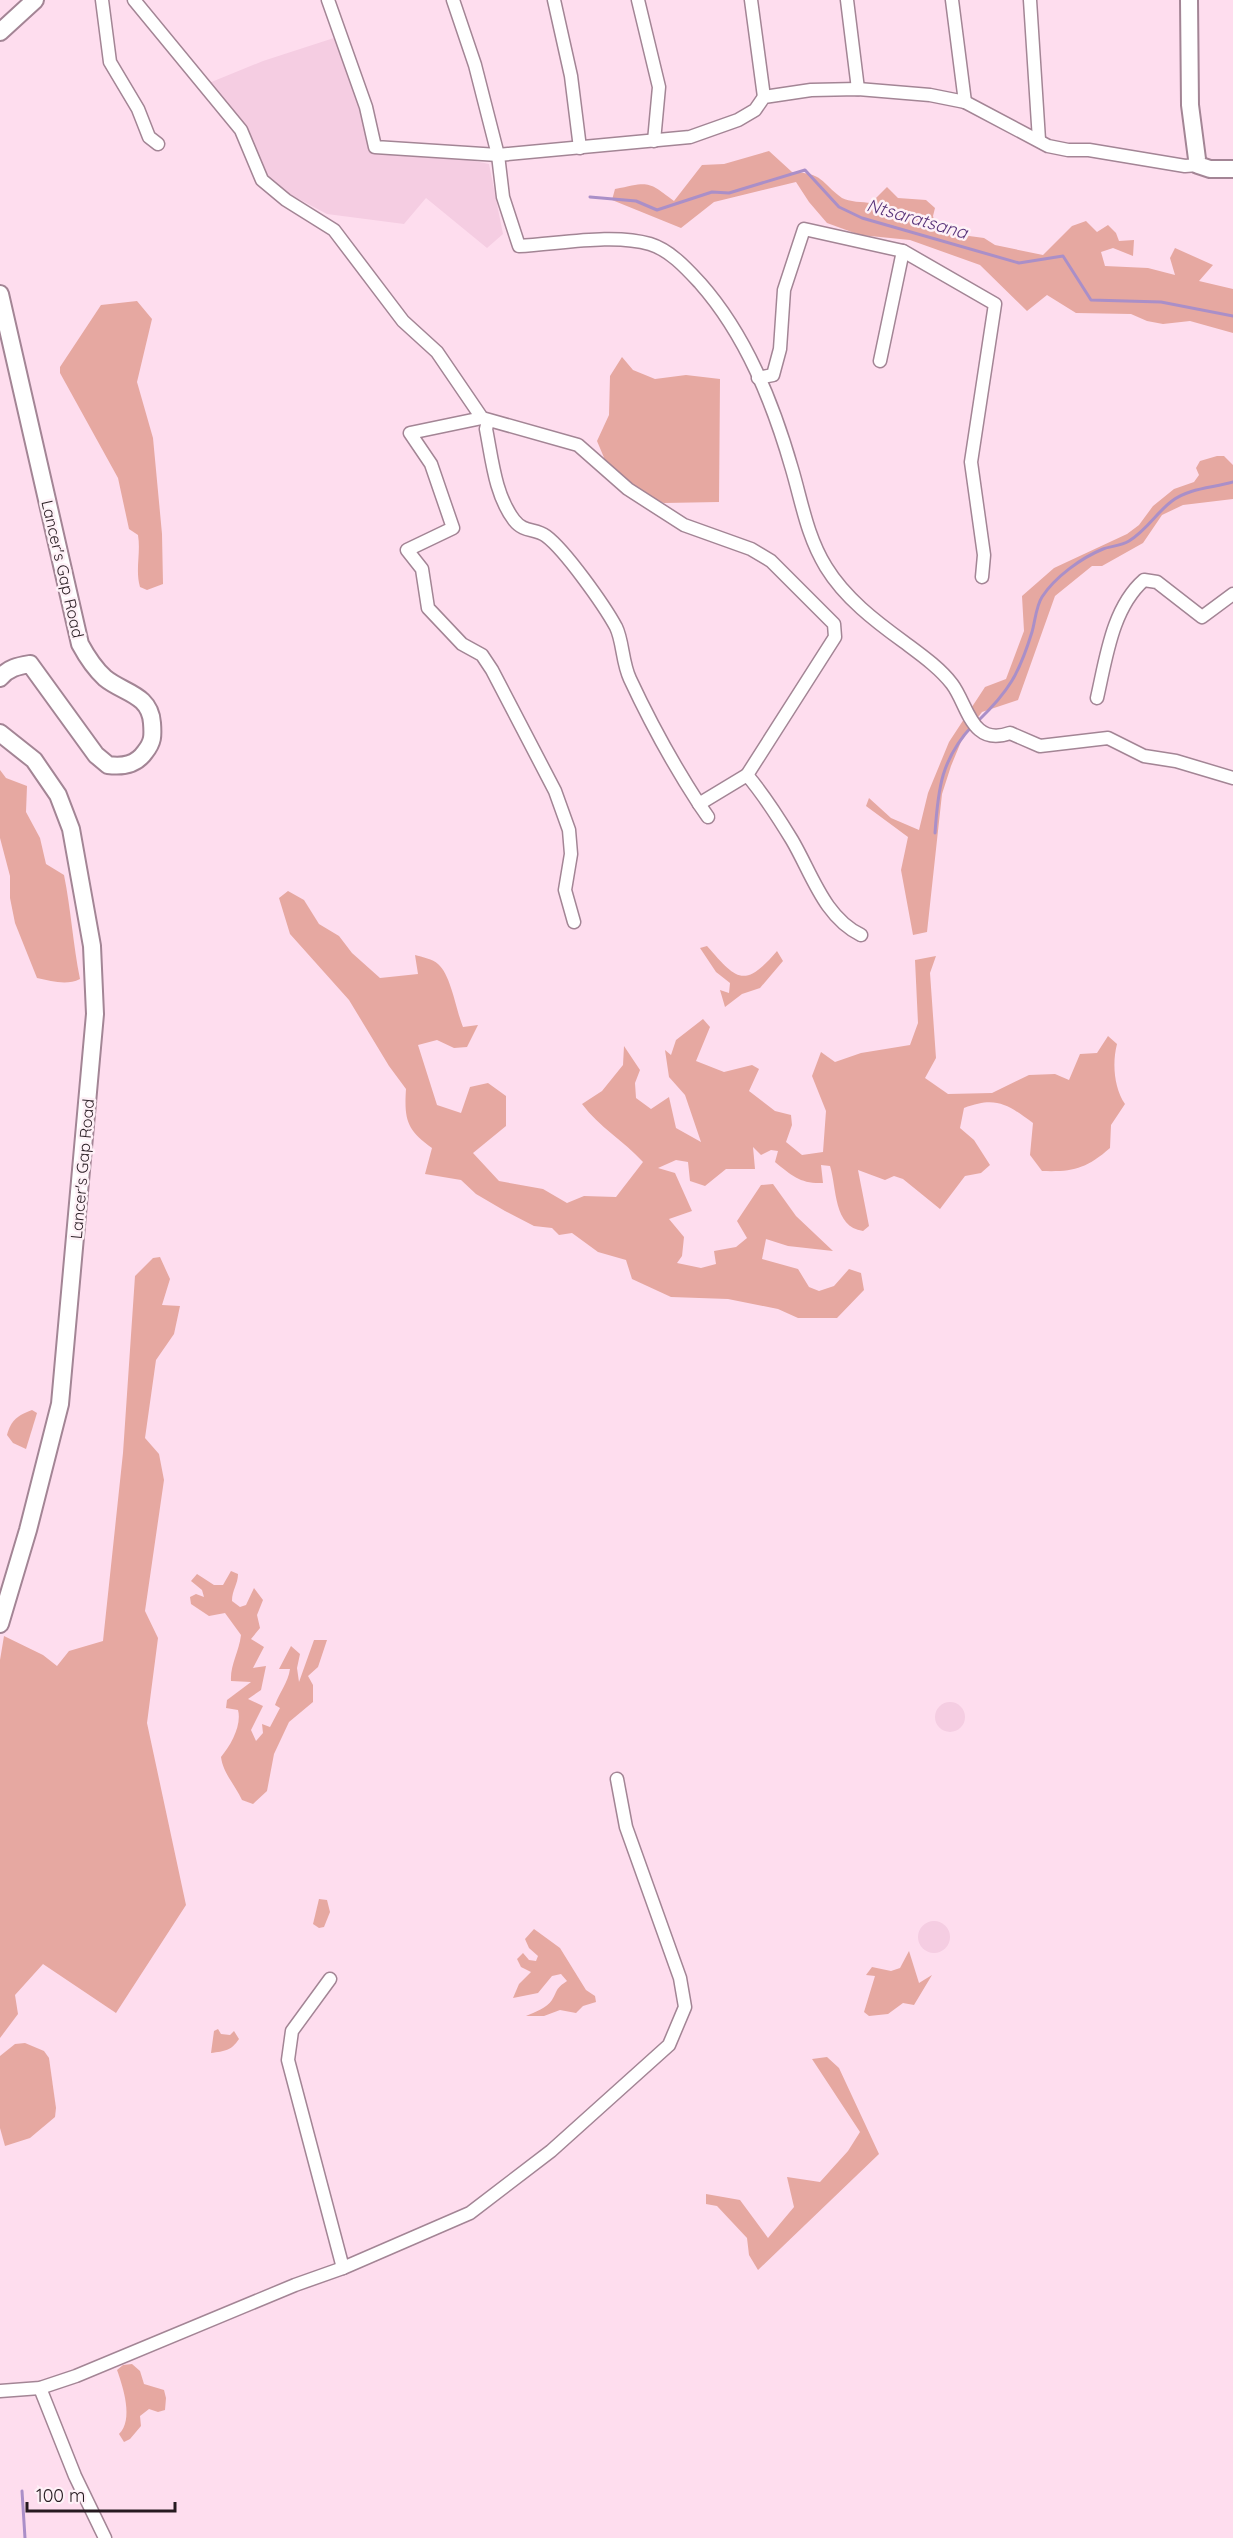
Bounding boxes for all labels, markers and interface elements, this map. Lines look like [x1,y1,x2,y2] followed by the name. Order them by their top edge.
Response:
[864,193,971,244] water label: Ntsaratsana
[37,498,89,640] street label: Lancer's Gap Road
[66,1098,98,1240] street label: Lancer's Gap Road
[27,2475,176,2513] scale bar
[36,2484,85,2507] text: 100 m

